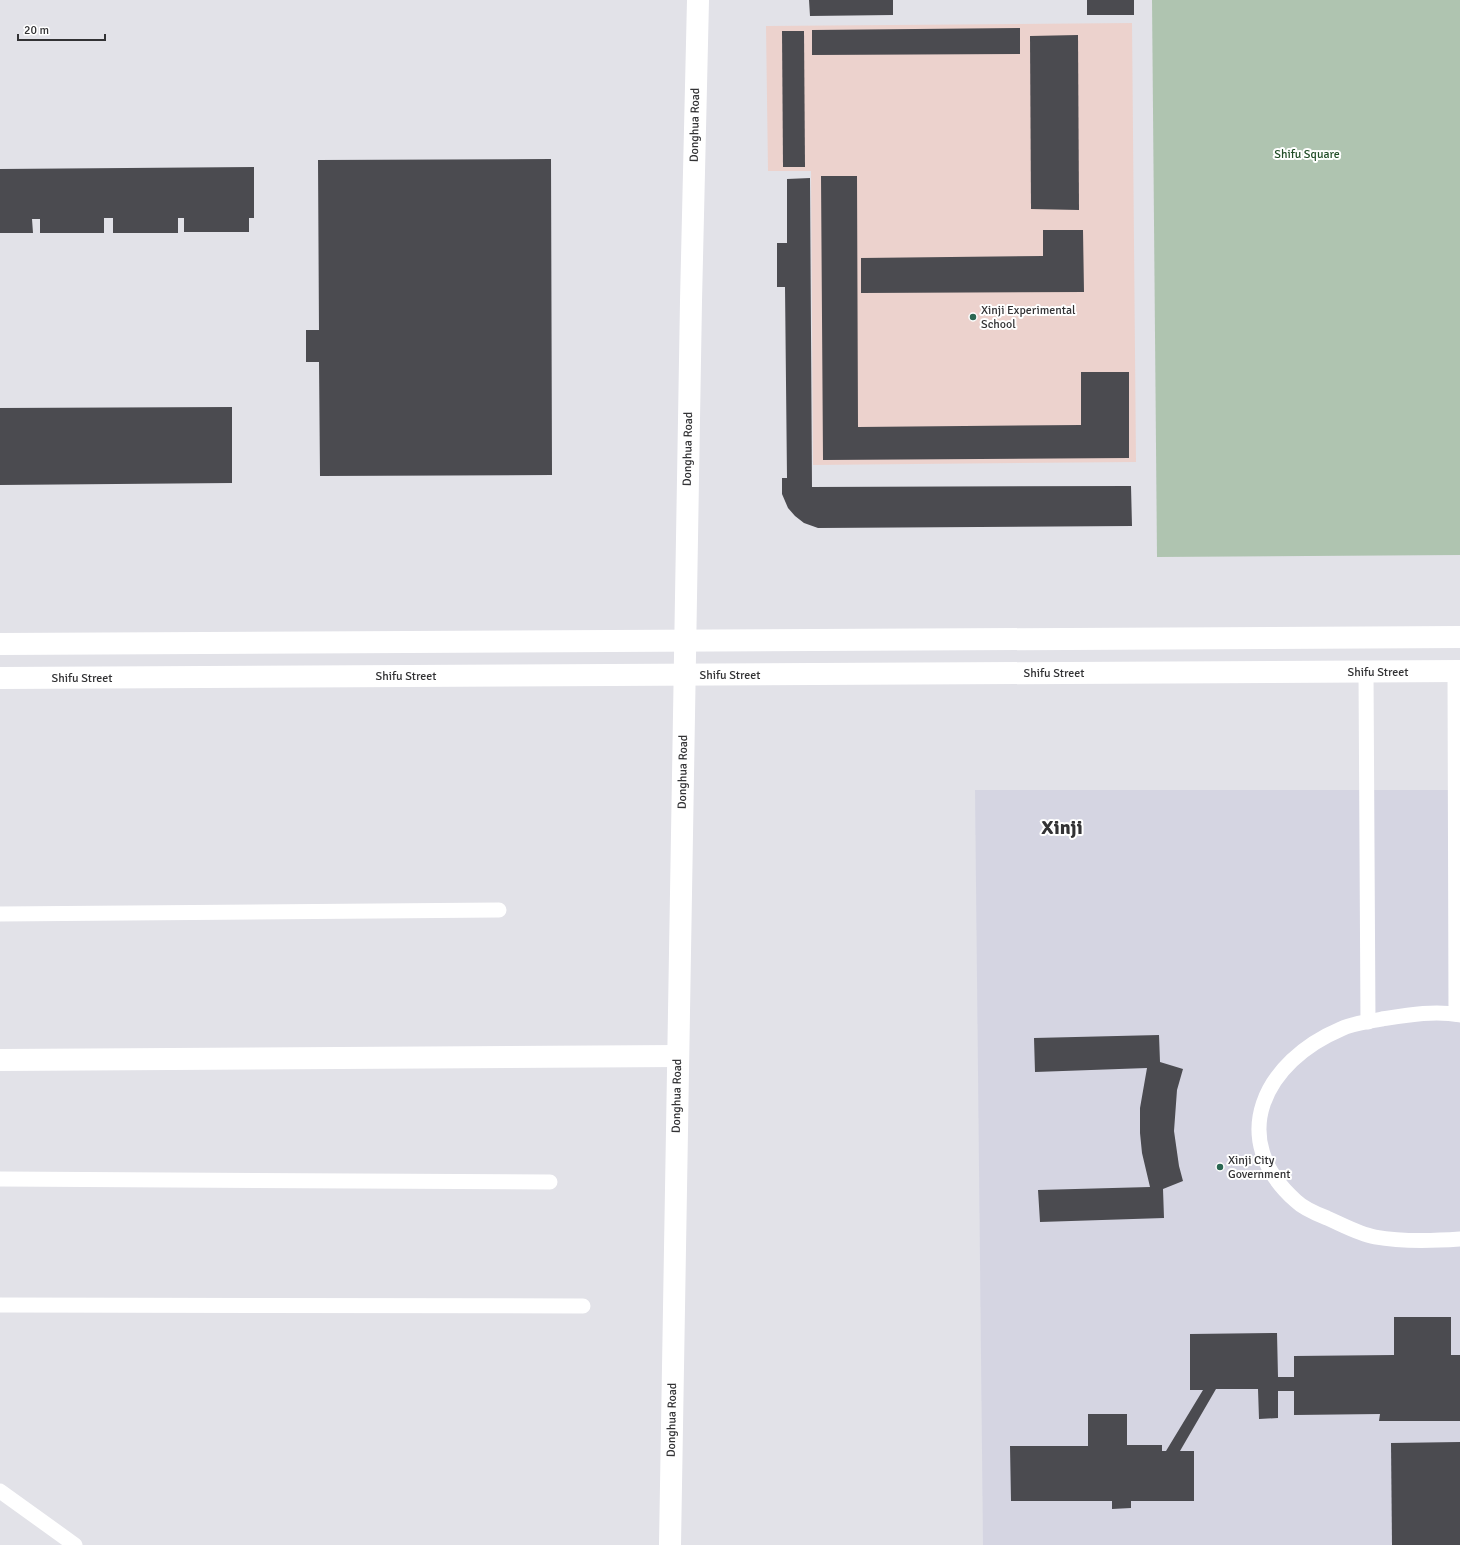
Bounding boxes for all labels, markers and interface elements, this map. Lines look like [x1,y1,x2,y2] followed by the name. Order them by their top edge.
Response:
[18,16,105,42] scale bar
[24,23,49,38] text: 20 m
[687,88,703,162] street label: Donghua Road
[1274,147,1340,162] park label: Shifu Square
[981,303,1076,332] place label: Xinji Experimental School
[968,312,978,322] marker: Xinji Experimental School
[680,412,696,486] street label: Donghua Road
[1348,665,1408,680] street label: Shifu Street
[1024,666,1084,681] street label: Shifu Street
[700,668,760,683] street label: Shifu Street
[376,669,436,684] street label: Shifu Street
[52,671,112,686] street label: Shifu Street
[675,735,691,809] street label: Donghua Road
[1041,815,1083,840] district label: Xinji
[669,1059,685,1133] street label: Donghua Road
[1228,1153,1290,1182] place label: Xinji City Government
[1215,1162,1225,1172] marker: Xinji City Government
[664,1383,680,1457] street label: Donghua Road

